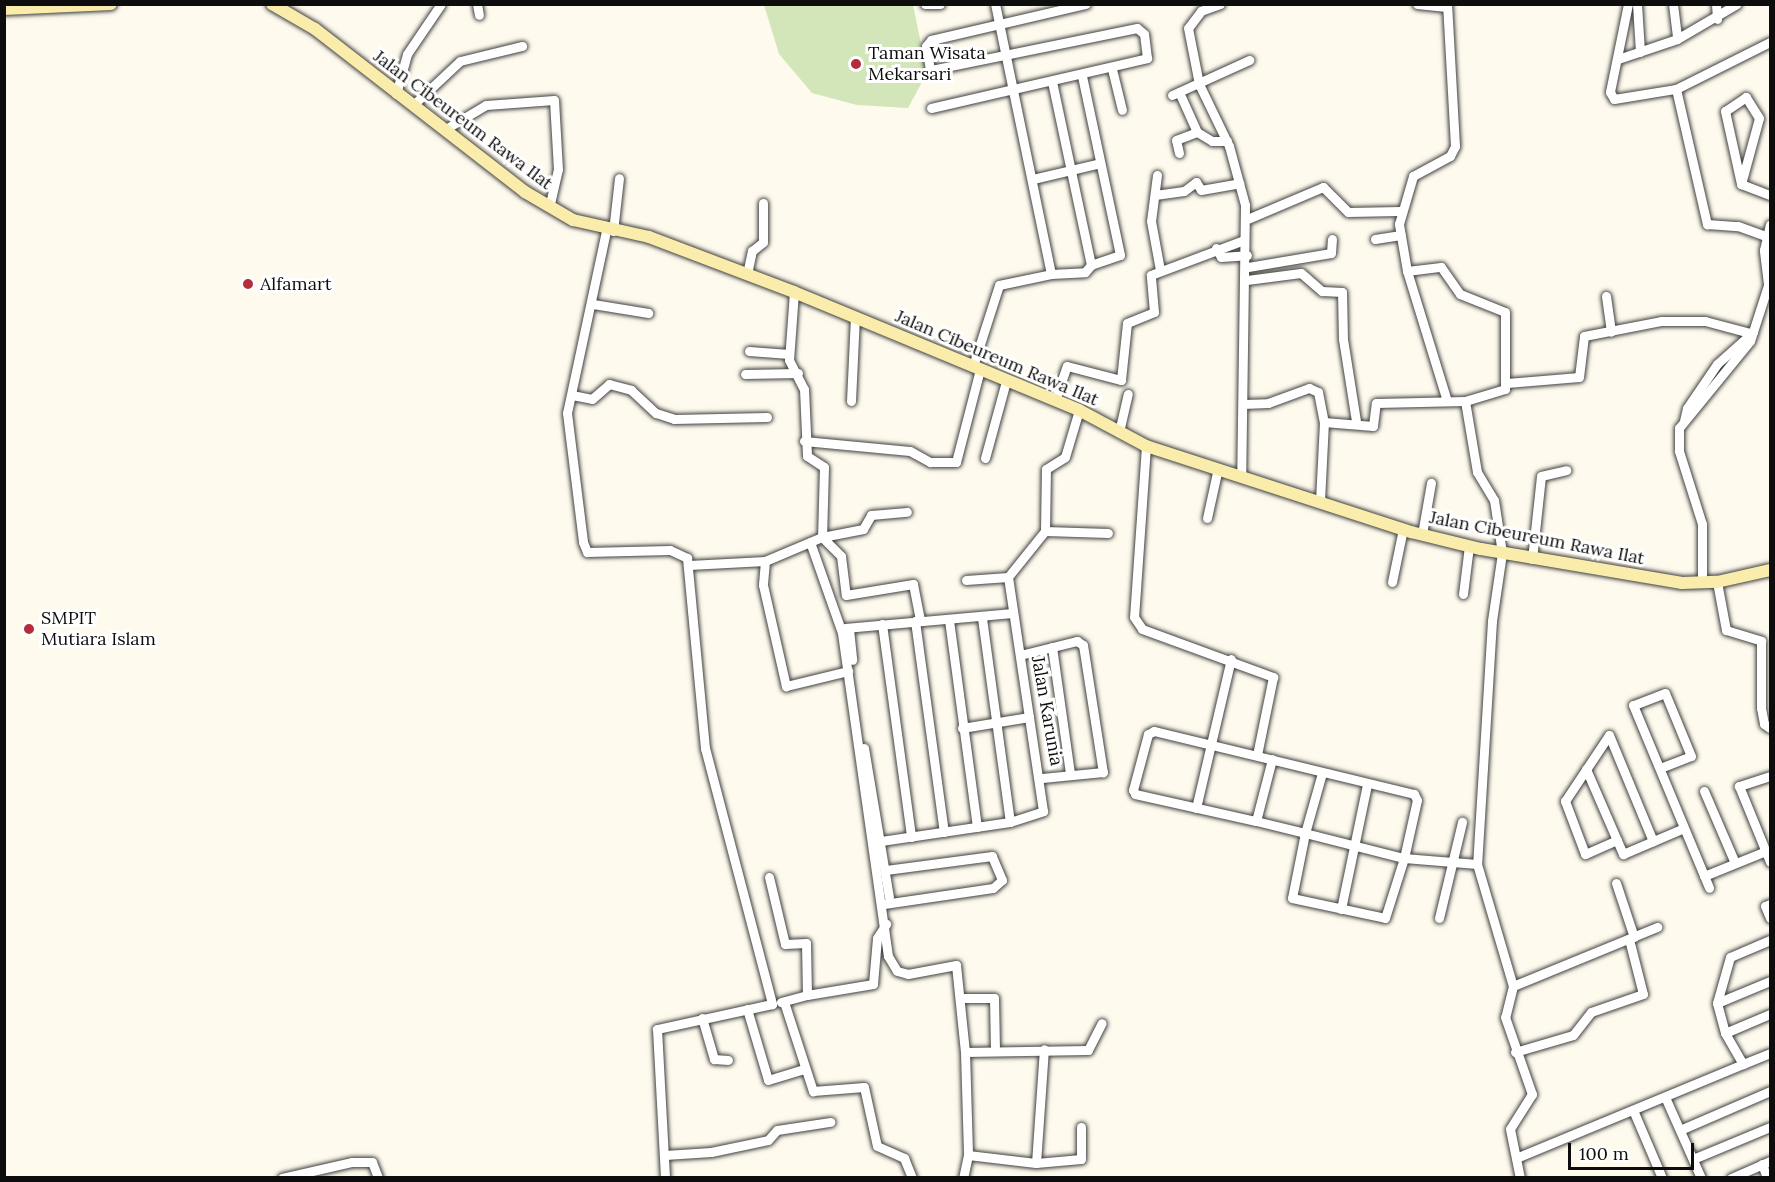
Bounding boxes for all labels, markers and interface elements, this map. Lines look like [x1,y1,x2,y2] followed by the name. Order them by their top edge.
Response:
[868,43,986,86] place label: Taman Wisata Mekarsari
[369,46,557,194] street label: Jalan Cibeureum Rawa Ilat
[849,57,863,71] marker: Taman Wisata Mekarsari
[260,273,332,295] place label: Alfamart
[241,277,255,291] marker: Alfamart
[892,305,1102,411] street label: Jalan Cibeureum Rawa Ilat
[1428,507,1646,569] street label: Jalan Cibeureum Rawa Ilat
[41,608,156,650] place label: SMPIT Mutiara Islam
[22,622,36,636] marker: SMPIT Mutiara Islam
[1027,654,1067,768] street label: Jalan Karunia
[1571,1131,1697,1169] scale bar
[1579,1142,1629,1165] text: 100 m

